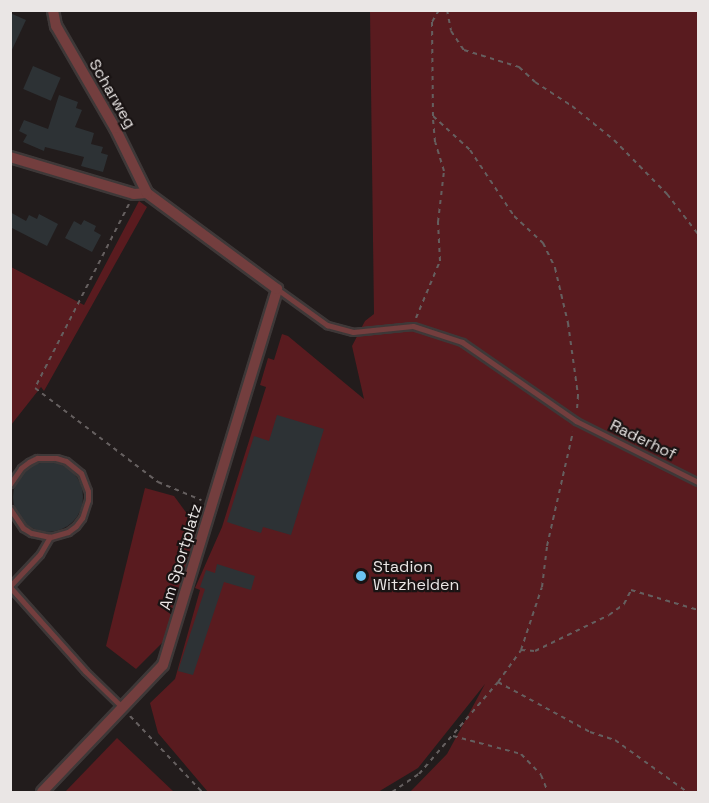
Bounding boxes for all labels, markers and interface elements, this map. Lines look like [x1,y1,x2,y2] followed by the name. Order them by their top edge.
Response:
[84,56,140,132] street label: Scharweg
[607,416,679,464] street label: Raderhof
[156,502,206,612] street label: Am Sportplatz
[373,557,459,595] place label: Stadion Witzhelden
[354,569,368,583] marker: Stadion Witzhelden

